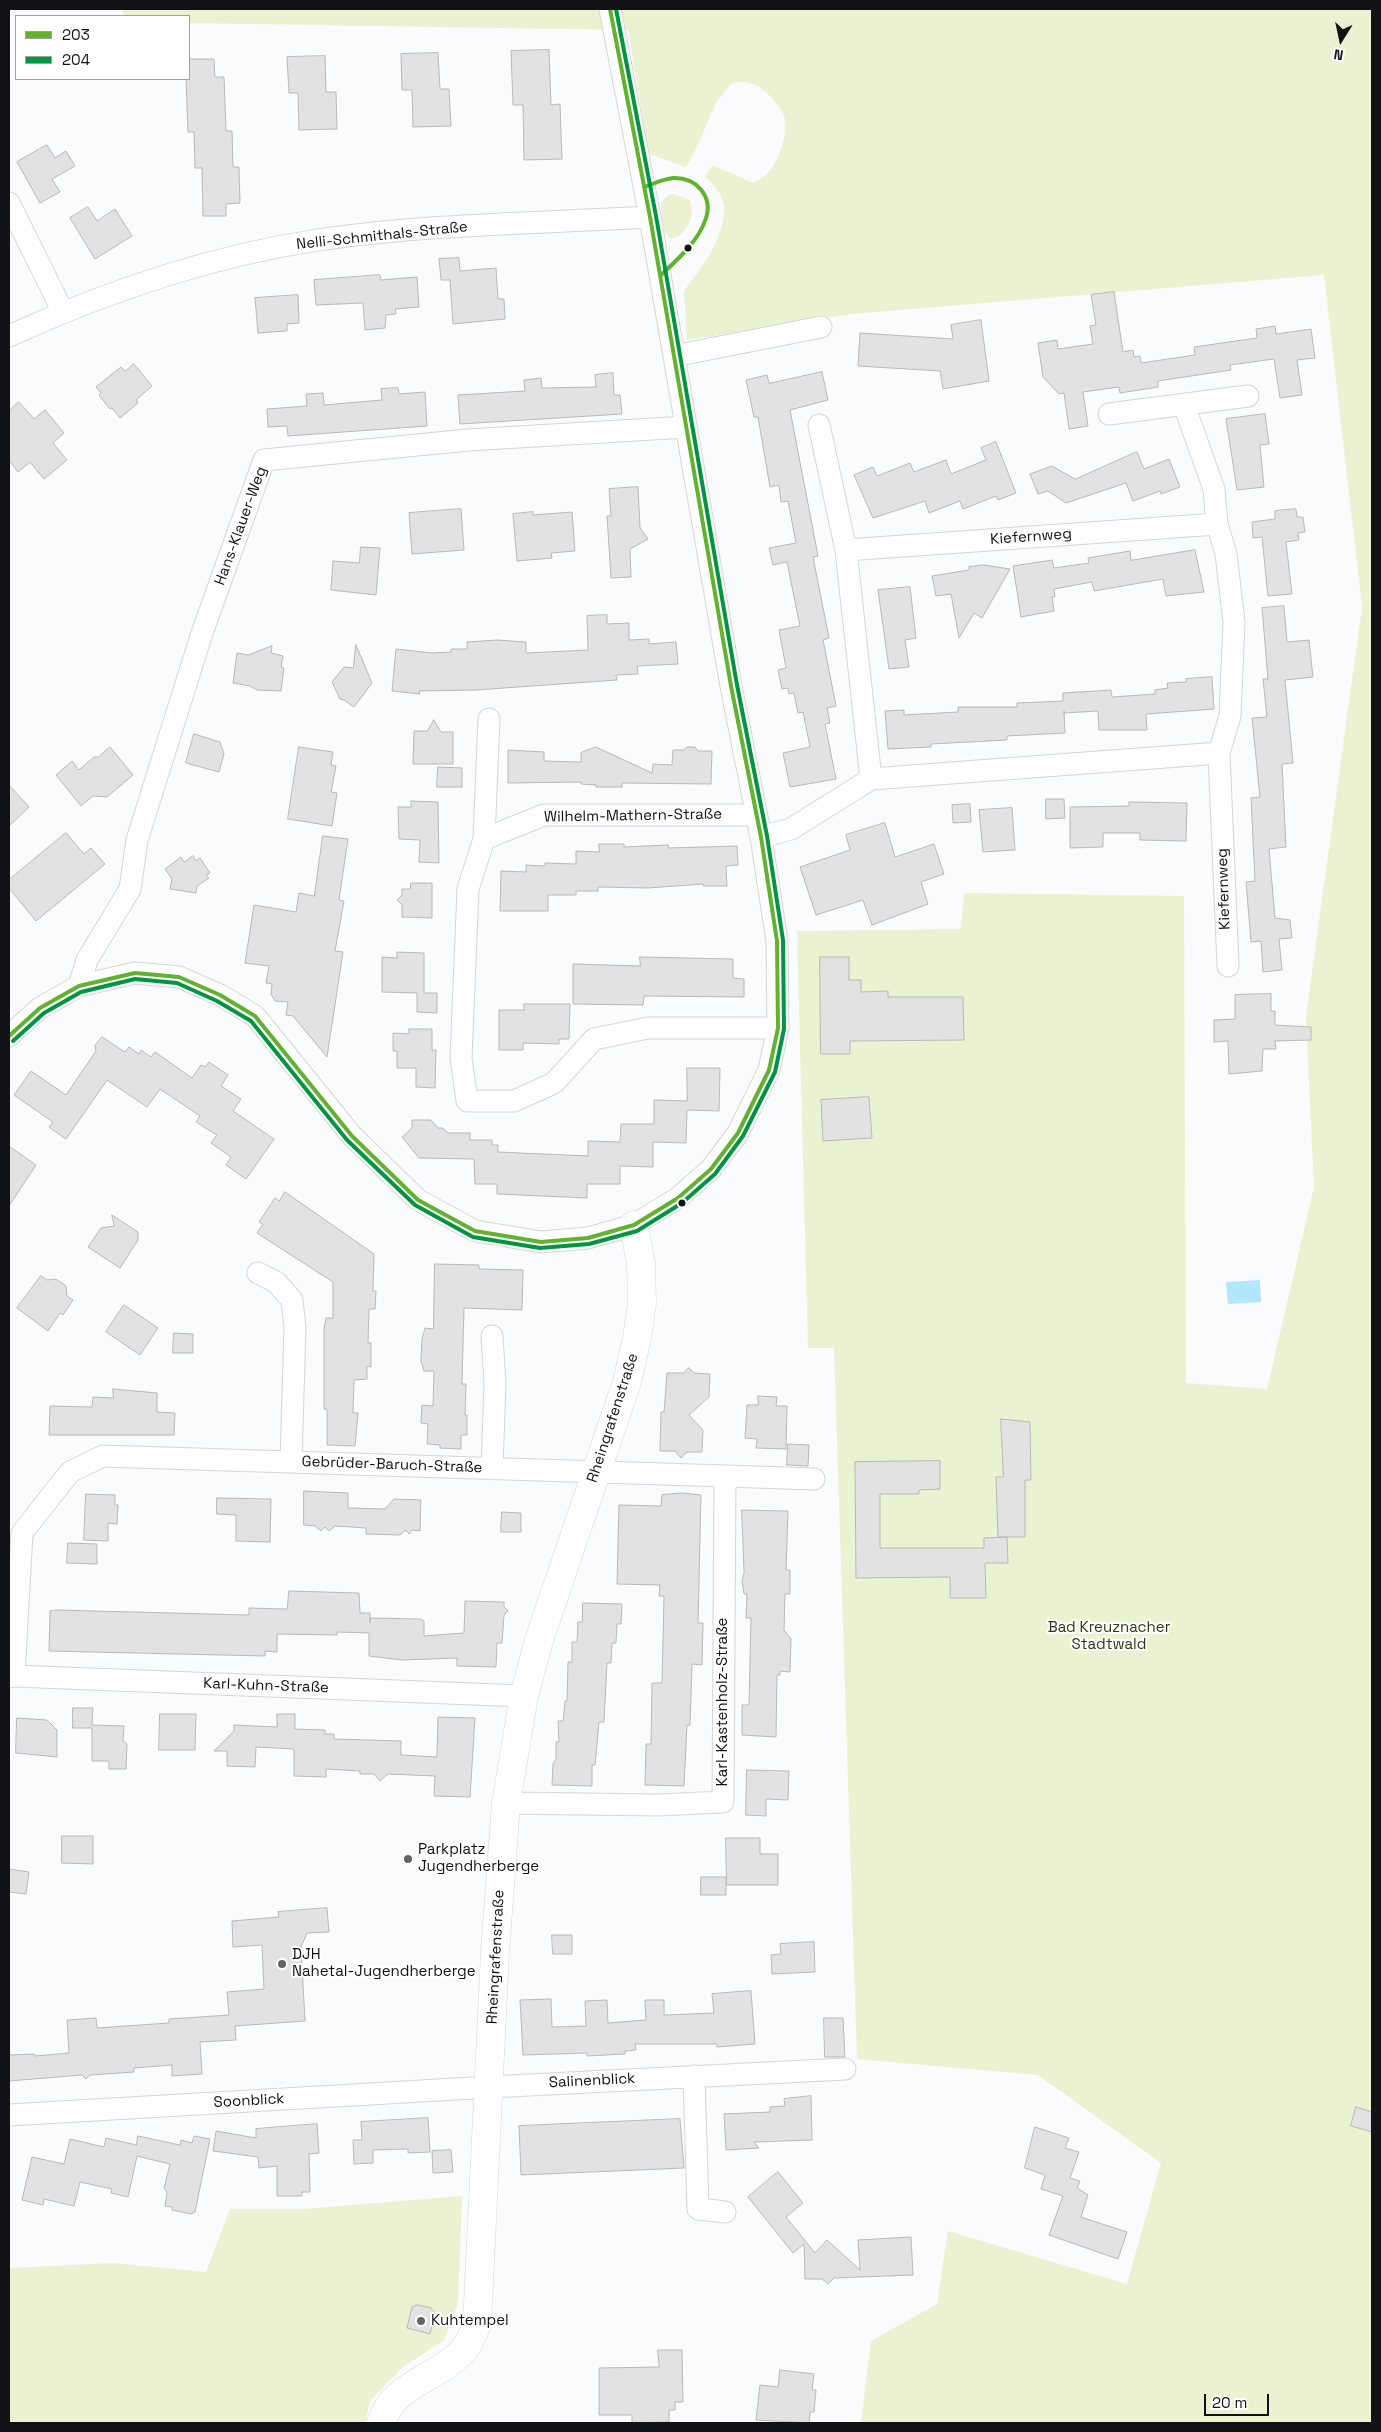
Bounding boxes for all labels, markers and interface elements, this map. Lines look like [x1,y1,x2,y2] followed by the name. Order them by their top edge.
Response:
[15,15,190,80] legend
[1316,15,1366,65] north arrow
[62,25,90,44] text: 203
[1332,45,1345,64] text: N
[62,50,90,69] text: 204
[295,218,469,254] street label: Nelli-Schmithals-Straße
[683,243,693,253] unlabelled marker
[211,464,271,588] street label: Hans-Klauer-Weg
[990,525,1072,549] street label: Kiefernweg
[544,805,722,827] street label: Wilhelm-Mathern-Straße
[1214,848,1234,930] street label: Kiefernweg
[677,1198,687,1208] unlabelled marker
[584,1351,642,1485] street label: Rheingrafenstraße
[301,1453,483,1477] street label: Gebrüder-Baruch-Straße
[714,1618,732,1786] street label: Karl-Kastenholz-Straße
[1048,1619,1170,1654] park label: Bad Kreuznacher Stadtwald
[203,1675,329,1697] street label: Karl-Kuhn-Straße
[418,1841,539,1876] place label: Parkplatz Jugendherberge
[402,1853,414,1865] marker: Parkplatz Jugendherberge
[483,1889,509,2025] street label: Rheingrafenstraße
[292,1946,476,1981] place label: DJH Nahetal-Jugendherberge
[276,1958,288,1970] marker: DJH Nahetal-Jugendherberge
[548,2070,636,2092] street label: Salinenblick
[213,2090,285,2112] street label: Soonblick
[431,2312,509,2330] place label: Kuhtempel
[415,2315,427,2327] marker: Kuhtempel
[1206,2384,1271,2416] scale bar
[1212,2393,1247,2412] text: 20 m

